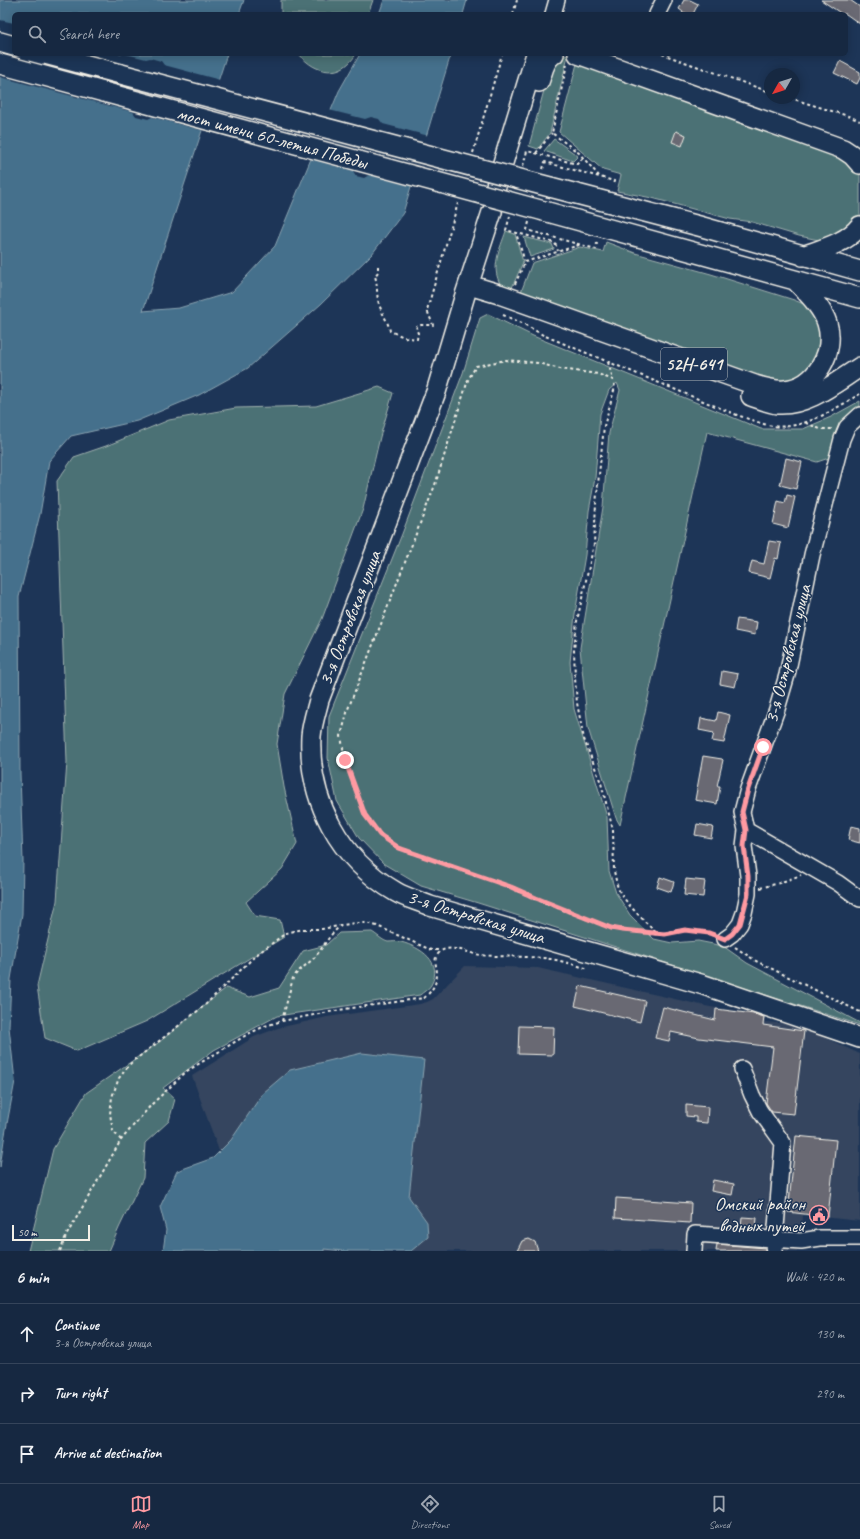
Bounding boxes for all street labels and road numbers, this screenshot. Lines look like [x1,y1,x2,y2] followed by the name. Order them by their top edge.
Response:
[174,101,372,176] street label: мост имени 60-летия Победы
[661,348,727,380] road number: 52Н-641
[313,546,387,689] street label: 3-я Островская улица
[759,581,817,726] street label: 3-я Островская улица
[405,885,549,950] street label: 3-я Островская улица

